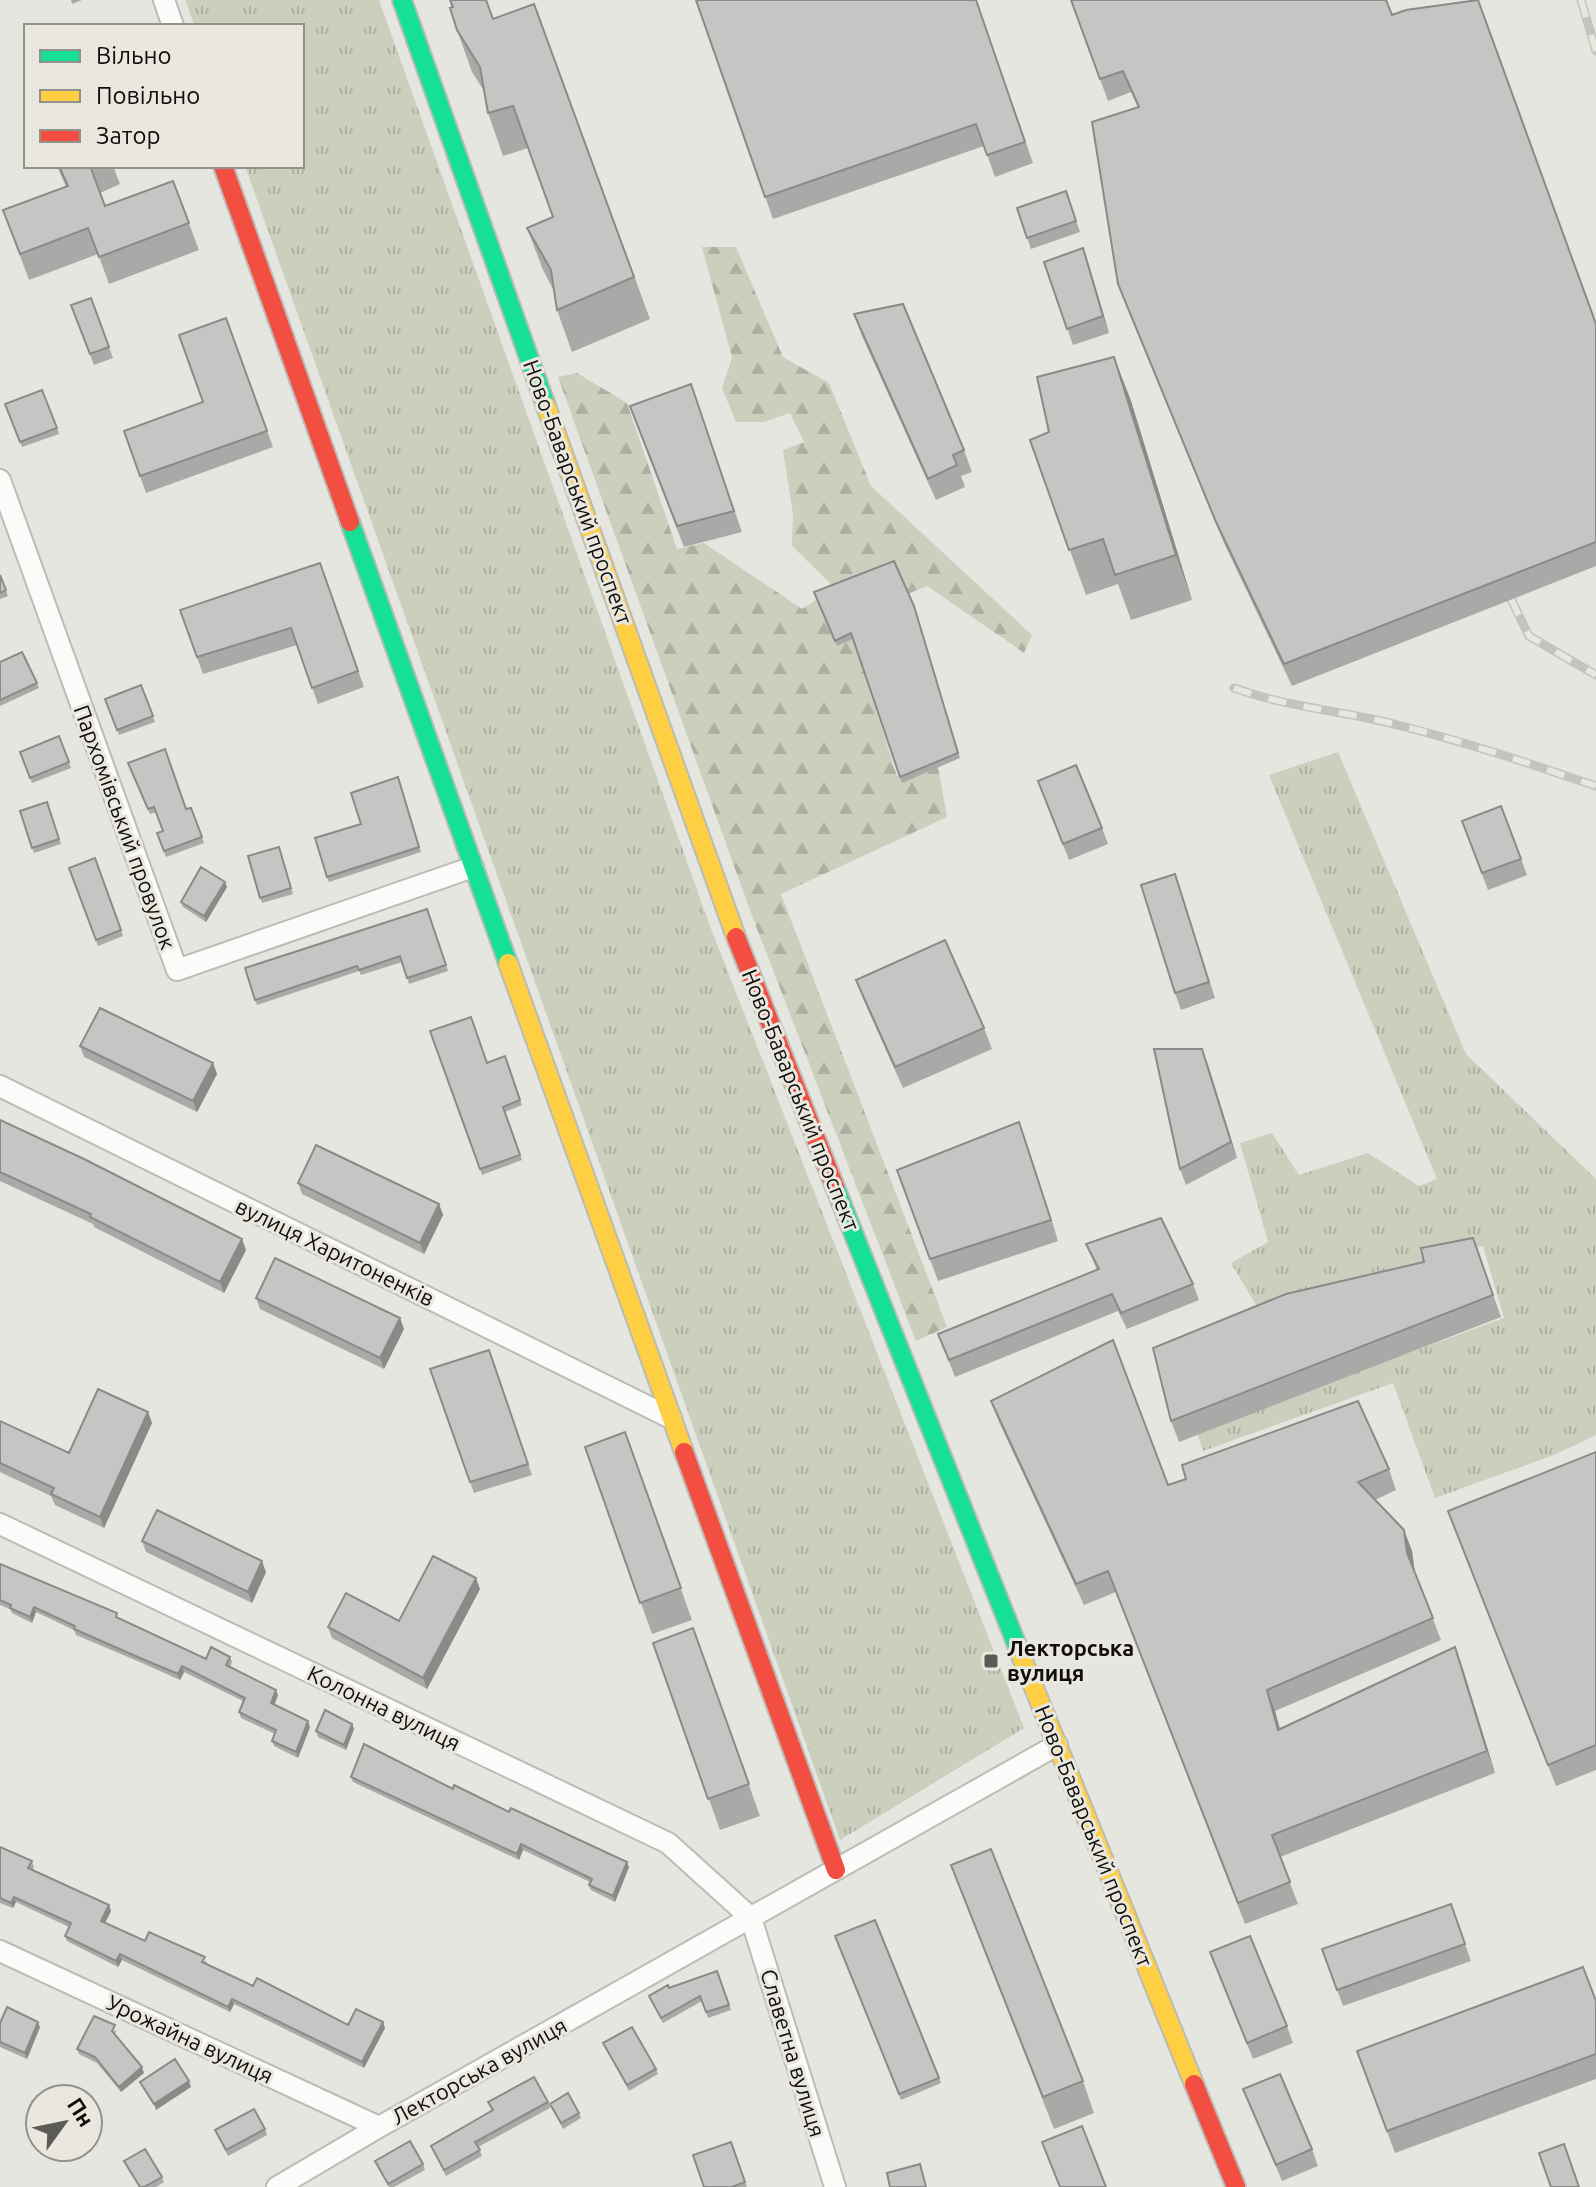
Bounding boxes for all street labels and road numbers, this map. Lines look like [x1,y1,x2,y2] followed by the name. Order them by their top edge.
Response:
[519,356,638,628] street label: Ново-Баварський проспект
[70,701,181,952] street label: Пархомівський провулок
[737,965,866,1234] street label: Ново-Баварський проспект
[232,1193,439,1311] street label: вулиця Харитоненків
[304,1660,465,1755] street label: Колонна вулиця
[1030,1701,1159,1970] street label: Ново-Баварський проспект
[756,1966,831,2140] street label: Славетна вулиця
[103,1989,277,2088] street label: Урожайна вулиця
[387,2012,571,2129] street label: Лекторська вулиця

